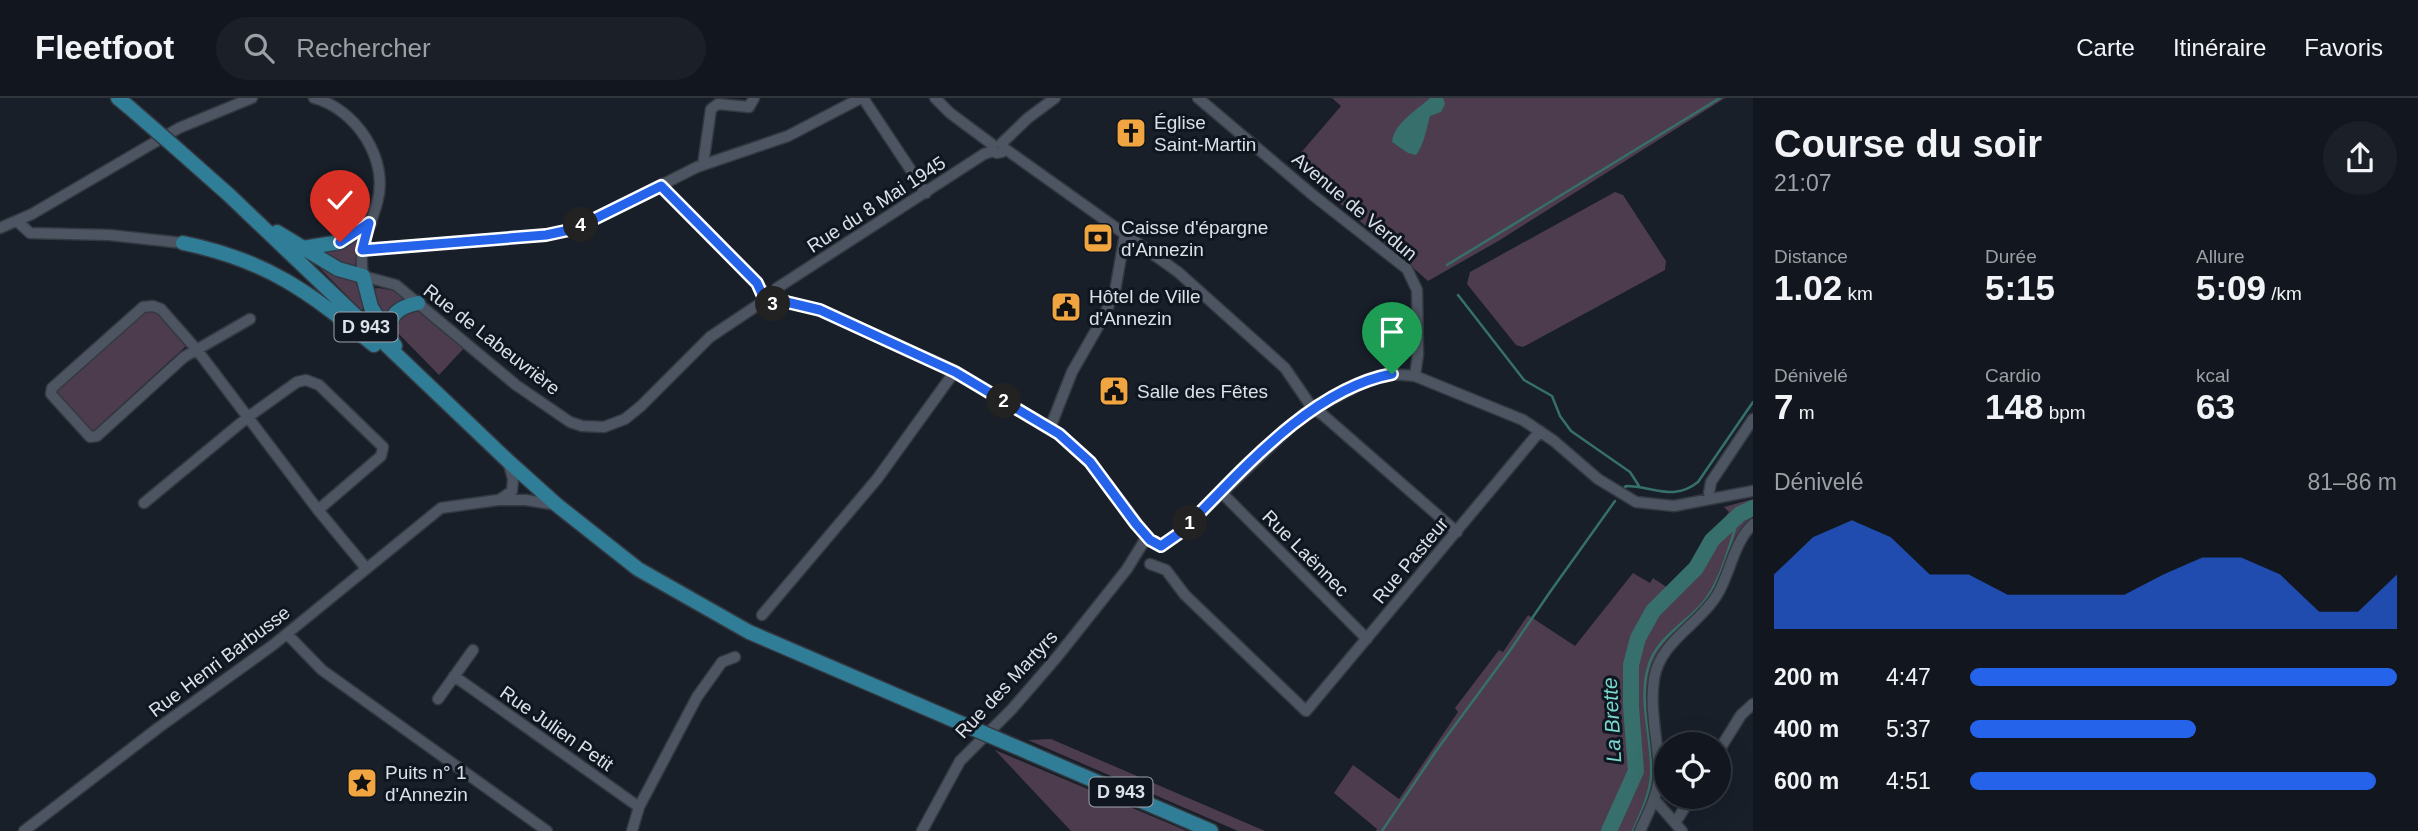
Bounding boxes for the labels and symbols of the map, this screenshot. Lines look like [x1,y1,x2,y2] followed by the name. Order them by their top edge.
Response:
[1154,112,1256,155] place label: Église Saint-Martin
[1114,116,1148,150] church icon: Église Saint-Martin
[1288,148,1421,265] street label: Avenue de Verdun
[803,152,949,257] street label: Rue du 8 Mai 1945
[310,170,370,242] pin
[564,208,598,242] pin: 4
[1121,217,1268,260] place label: Caisse d'épargne d'Annezin
[1081,221,1115,255] bank icon: Caisse d'épargne d'Annezin
[419,280,564,399] street label: Rue de Labeuvrière
[756,286,790,322] pin: 3
[1089,286,1201,329] place label: Hôtel de Ville d'Annezin
[1049,290,1083,324] public building icon: Hôtel de Ville d'Annezin
[1362,302,1422,374] pin
[334,312,398,342] road number: D 943
[1097,374,1131,408] public building icon: Salle des Fêtes
[1137,381,1268,402] place label: Salle des Fêtes
[986,384,1021,418] pin: 2
[1172,506,1208,540] pin: 1
[1258,506,1353,601] street label: Rue Laënnec
[1368,513,1453,608] street label: Rue Pasteur
[145,602,294,721] street label: Rue Henri Barbusse
[951,626,1062,742] street label: Rue des Martyrs
[1598,677,1625,763] water label: La Brette
[496,682,618,776] street label: Rue Julien Petit
[385,762,468,805] place label: Puits n° 1 d'Annezin
[345,766,379,800] place icon: Puits n° 1 d'Annezin
[1090,778,1152,806] road number: D 943

